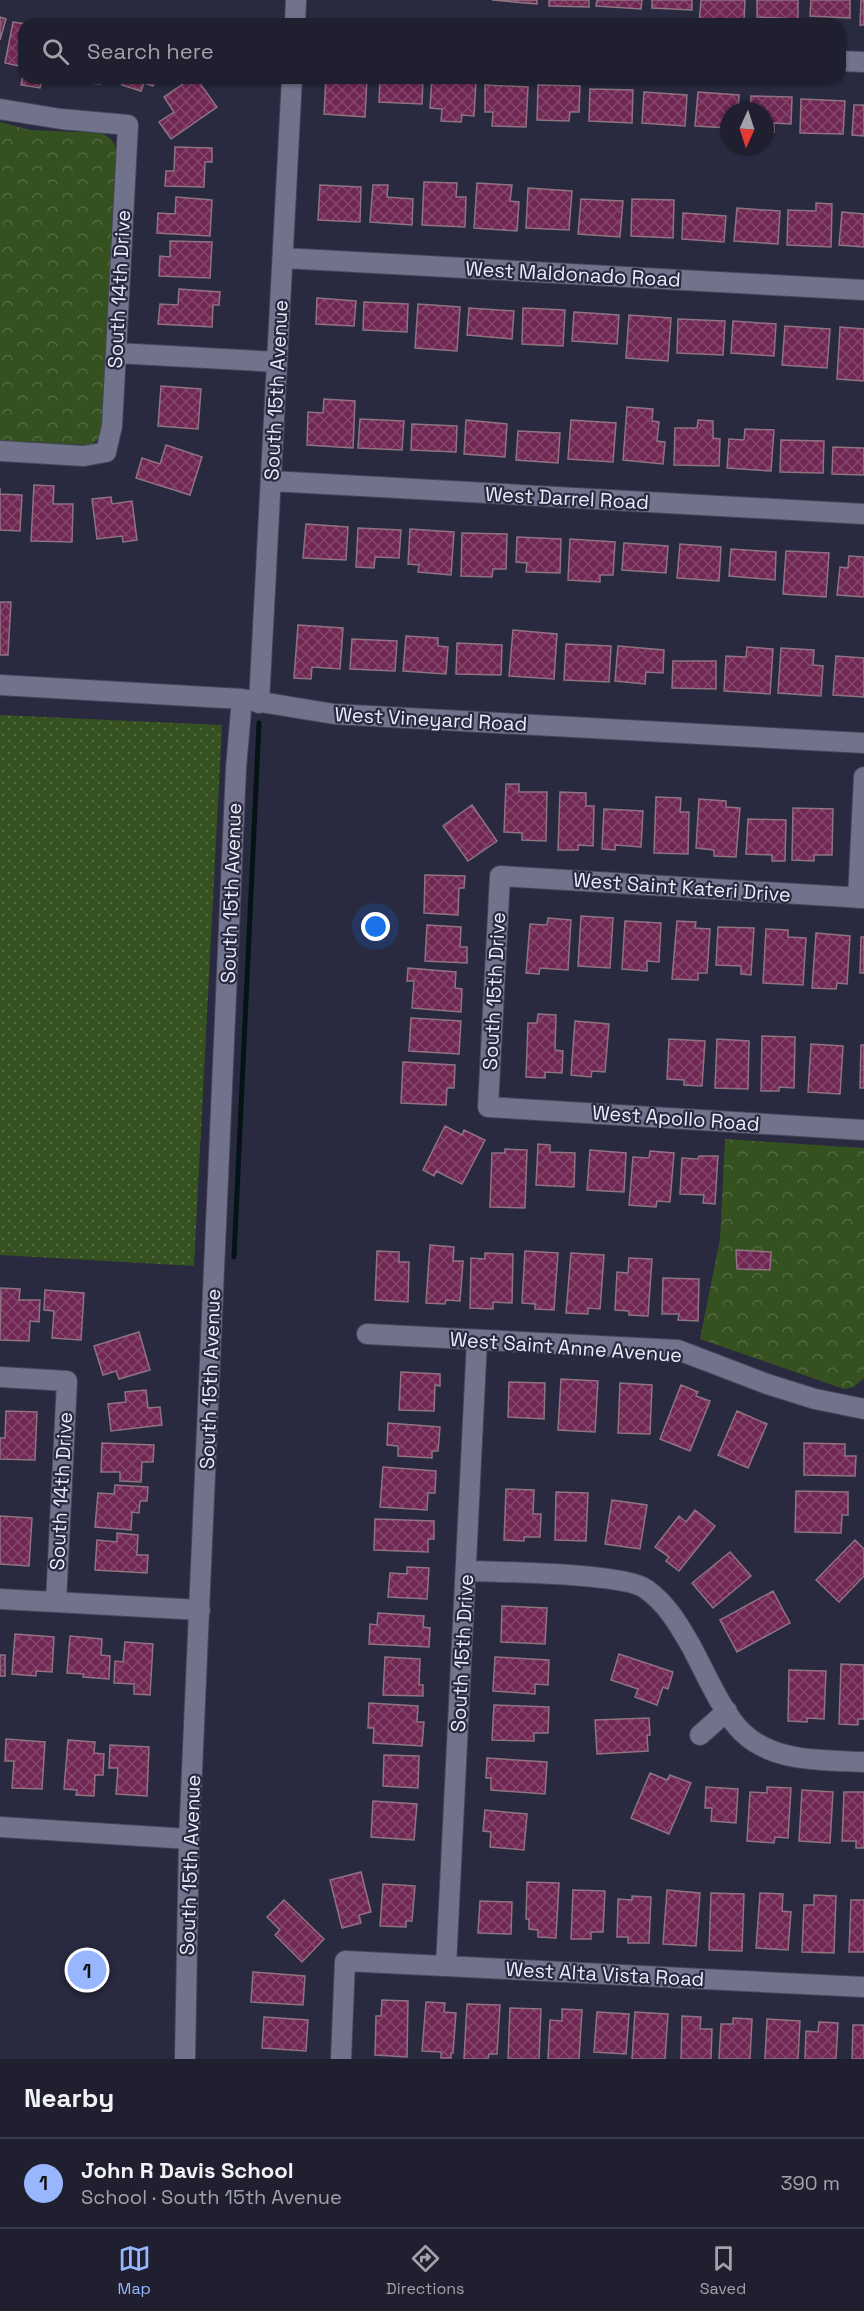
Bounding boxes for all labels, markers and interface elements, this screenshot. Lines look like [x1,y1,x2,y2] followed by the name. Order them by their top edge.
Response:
[18,18,846,84] search box
[39,35,72,68] icon: search
[87,37,214,65] text: Search here
[720,102,774,156] north arrow
[102,209,136,369] street label: South 14th Drive
[465,255,681,293] street label: West Maldonado Road
[258,299,294,481] street label: South 15th Avenue
[484,481,650,515] street label: West Darrel Road
[334,701,528,737] street label: West Vineyard Road
[215,802,247,984] street label: South 15th Avenue
[572,866,792,908] street label: West Saint Kateri Drive
[477,911,511,1071] street label: South 15th Drive
[361,912,390,941] your location
[591,1099,761,1137] street label: West Apollo Road
[194,1288,226,1470] street label: South 15th Avenue
[449,1326,683,1368] street label: West Saint Anne Avenue
[44,1411,78,1571] street label: South 14th Drive
[445,1573,479,1733] street label: South 15th Drive
[174,1774,206,1956] street label: South 15th Avenue
[68,1948,106,1992] pin: 1
[505,1956,705,1992] street label: West Alta Vista Road
[24,2081,114,2115] text: Nearby
[81,2156,294,2184] text: John R Davis School
[39,2170,48,2196] text: 1
[781,2170,840,2196] text: 390 m
[81,2184,342,2210] text: School · South 15th Avenue
[118,2242,151,2299] tab: Map
[386,2242,465,2299] tab: Directions
[700,2242,746,2299] tab: Saved

